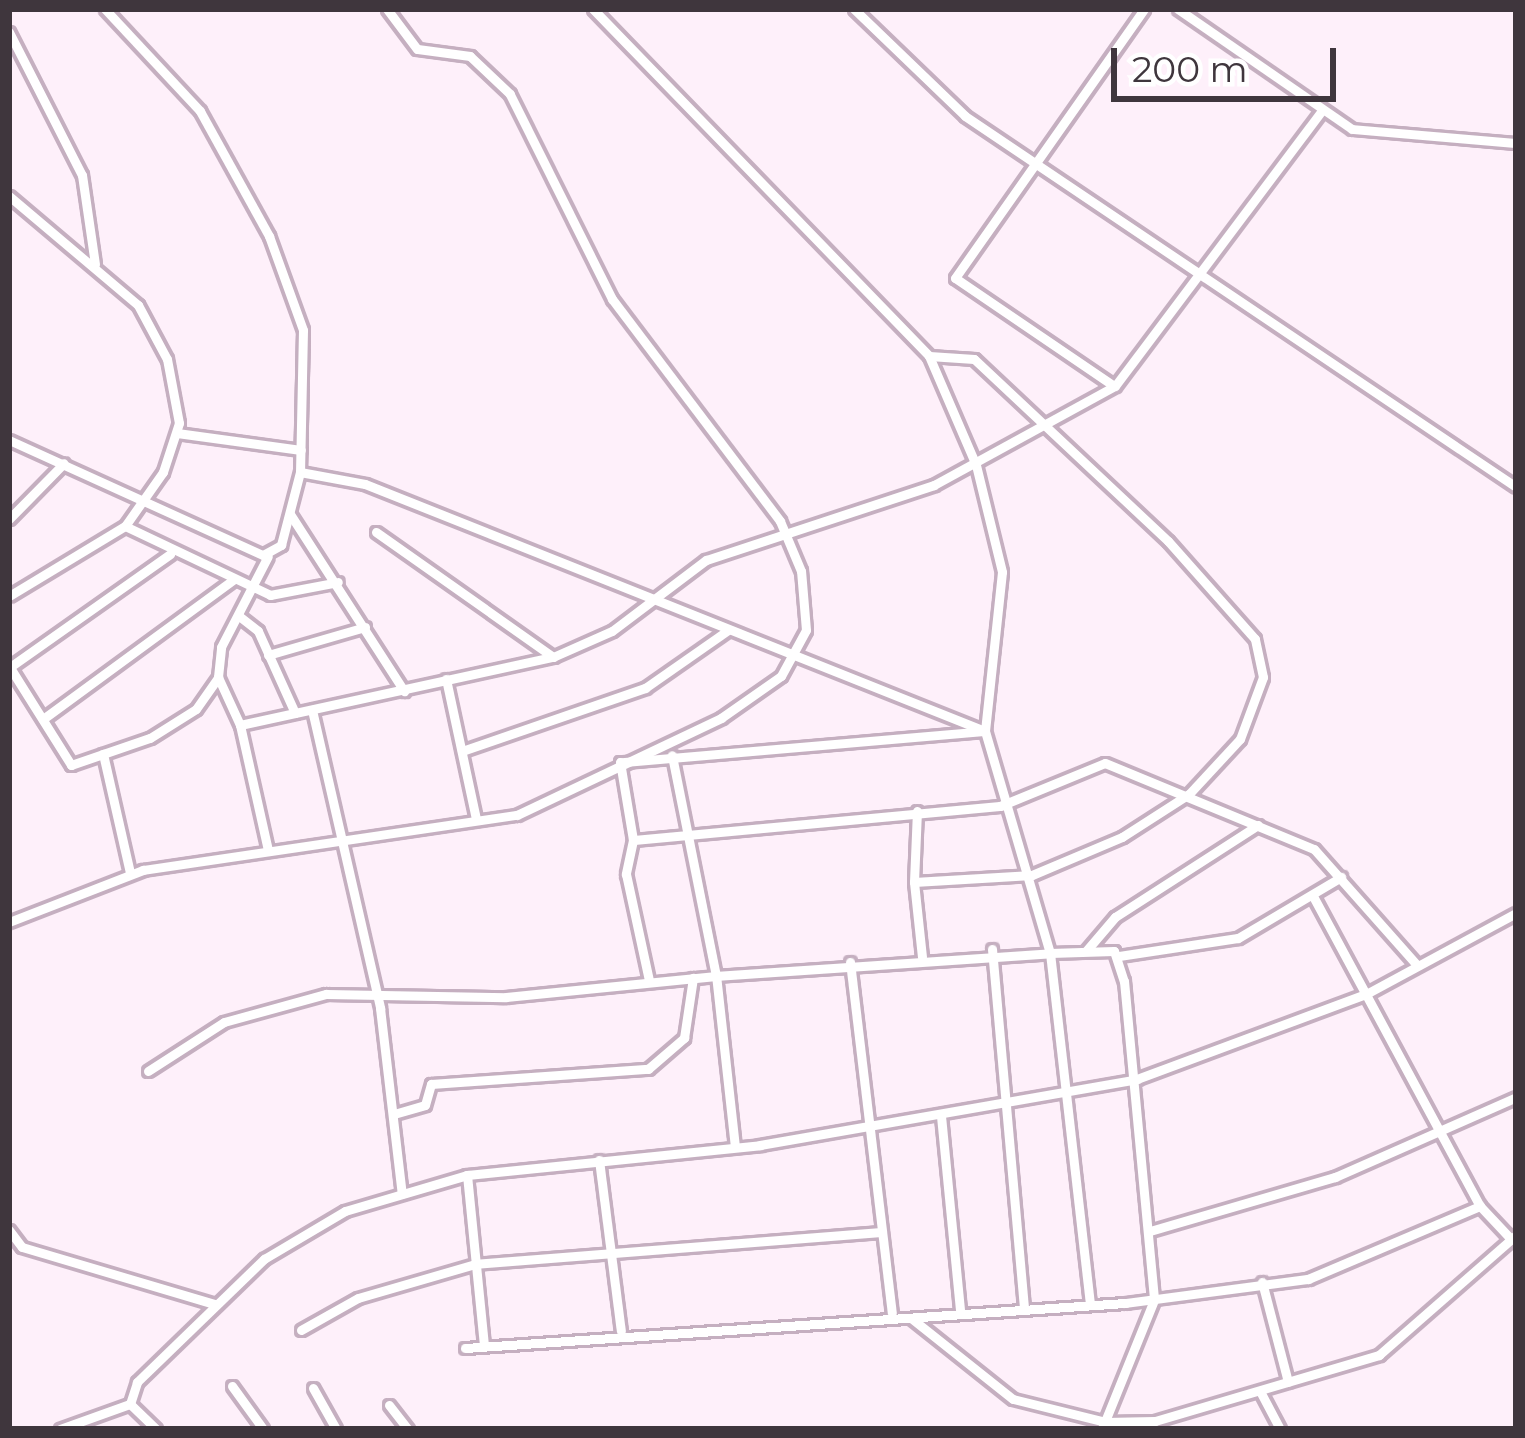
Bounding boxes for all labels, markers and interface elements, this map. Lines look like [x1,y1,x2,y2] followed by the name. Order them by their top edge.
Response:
[1117,24,1342,98] scale bar
[1132,47,1248,91] text: 200 m

